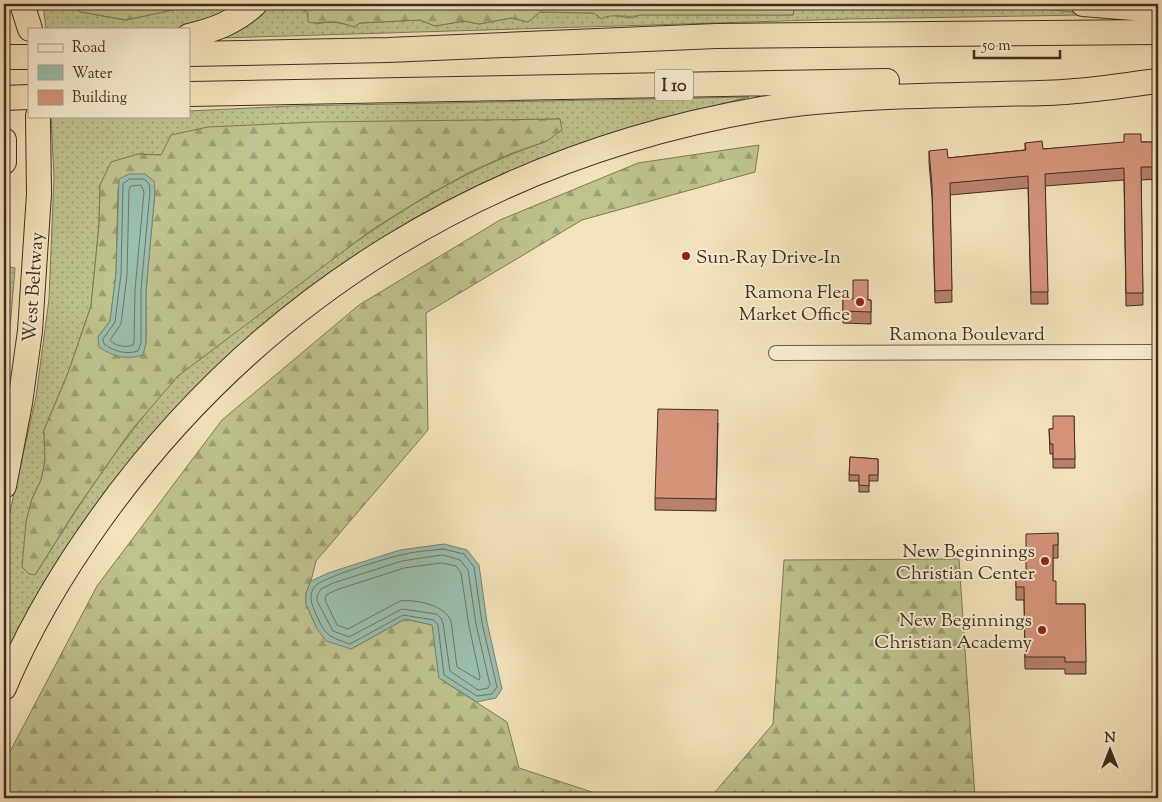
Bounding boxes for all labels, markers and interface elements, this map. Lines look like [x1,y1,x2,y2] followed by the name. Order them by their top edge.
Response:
[28,28,190,118] legend
[974,28,1061,60] scale bar
[981,36,1011,57] text: 50 m
[72,38,106,59] text: Road
[72,64,113,85] text: Water
[655,70,693,100] road number: I 10
[72,88,127,109] text: Building
[17,231,52,343] street label: West Beltway
[696,245,841,272] place label: Sun-Ray Drive-In
[680,250,692,262] marker: Sun-Ray Drive-In
[739,280,850,329] place label: Ramona Flea Market Office
[854,296,866,308] marker: Ramona Flea Market Office
[889,322,1045,349] street label: Ramona Boulevard
[896,539,1035,588] place label: New Beginnings Christian Center
[1039,555,1051,567] marker: New Beginnings Christian Center
[874,608,1033,657] place label: New Beginnings Christian Academy
[1036,624,1048,636] marker: New Beginnings Christian Academy
[1084,724,1134,774] north arrow
[1104,729,1116,749] text: N

